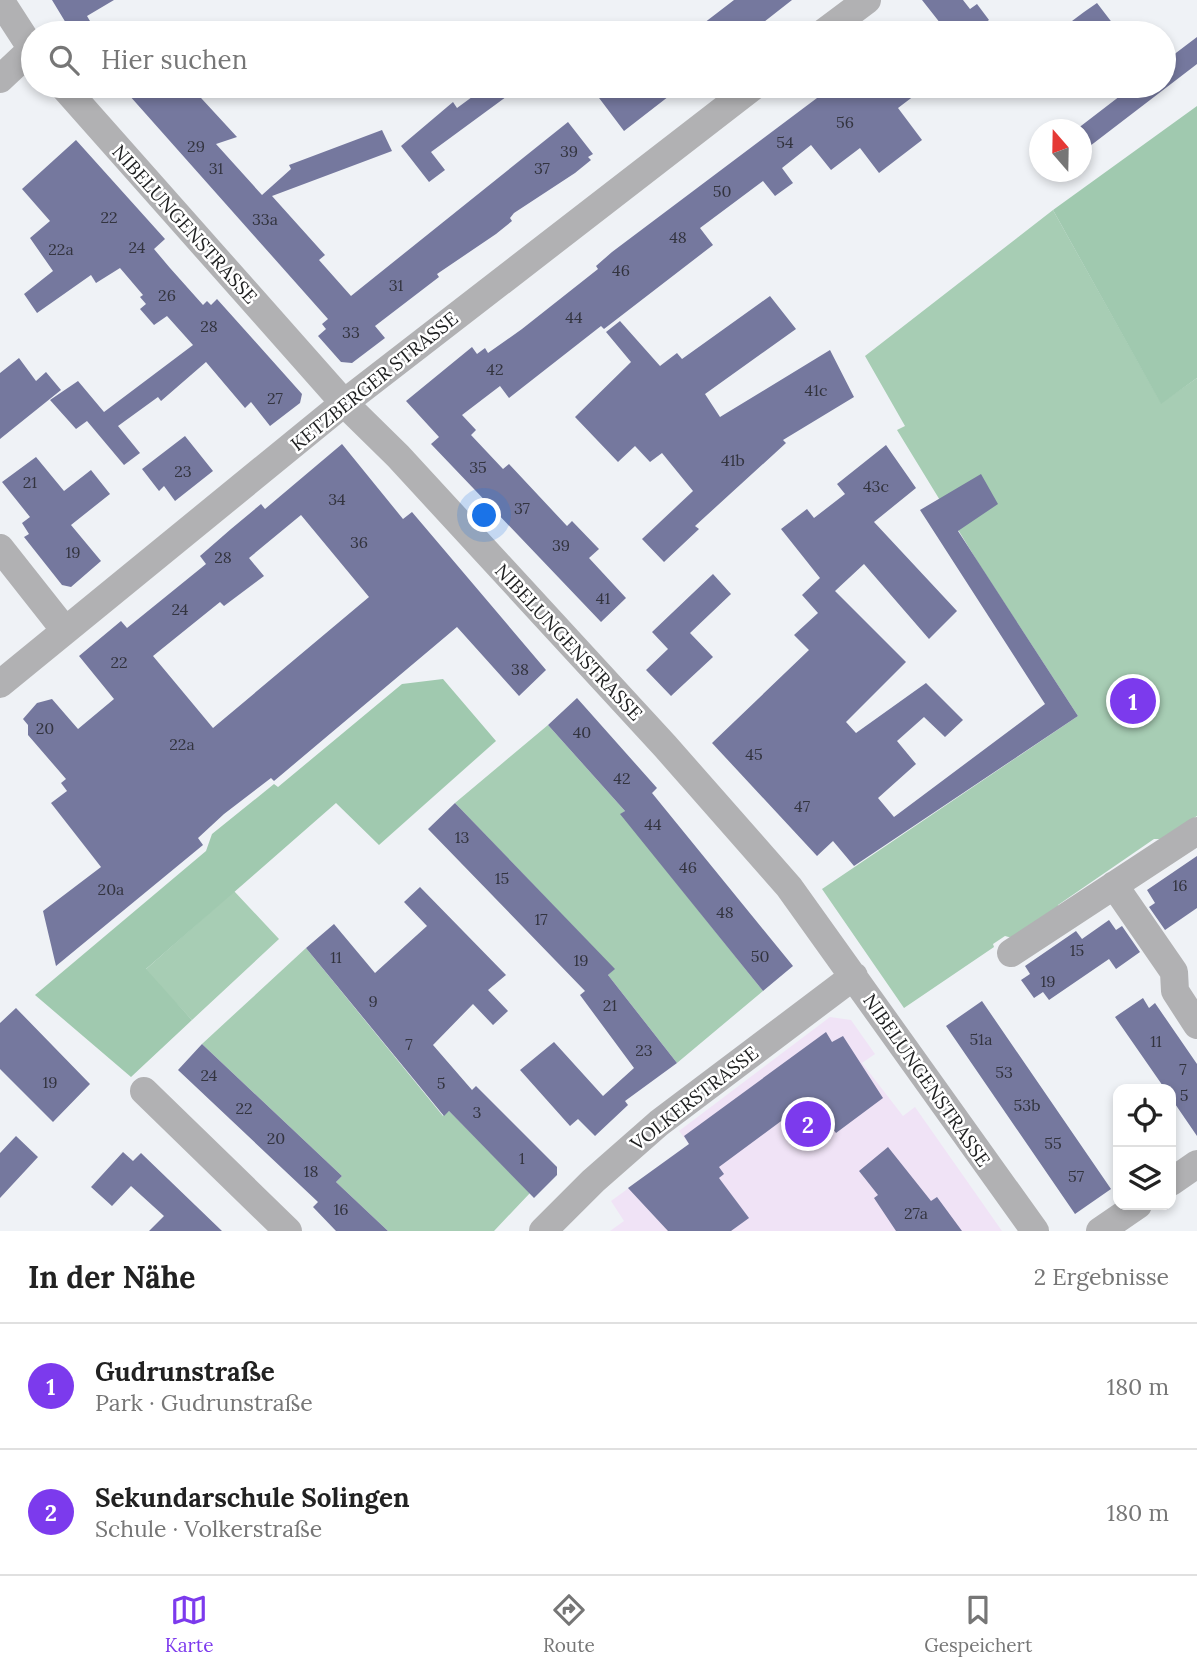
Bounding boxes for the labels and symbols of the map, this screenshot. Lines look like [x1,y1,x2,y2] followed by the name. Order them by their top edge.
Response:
[836,112,854,132] house number: 56
[1029,119,1092,182] north arrow
[776,132,794,152] house number: 54
[187,136,205,156] house number: 29
[107,140,263,308] street label: NIBELUNGENSTRASSE
[560,141,578,161] house number: 39
[209,158,224,178] house number: 31
[534,158,551,178] house number: 37
[713,181,731,201] house number: 50
[100,207,118,227] house number: 22
[252,209,278,229] house number: 33a
[669,227,687,247] house number: 48
[129,237,146,257] house number: 24
[48,239,74,259] house number: 22a
[612,260,630,280] house number: 46
[389,275,404,295] house number: 31
[158,285,176,305] house number: 26
[286,306,462,456] street label: KETZBERGER STRASSE
[565,307,583,327] house number: 44
[200,316,218,336] house number: 28
[342,322,360,342] house number: 33
[486,359,504,379] house number: 42
[804,380,828,400] house number: 41c
[267,388,284,408] house number: 27
[721,450,745,470] house number: 41b
[469,457,487,477] house number: 35
[174,461,192,481] house number: 23
[23,472,37,492] house number: 21
[863,476,889,496] house number: 43c
[328,489,346,509] house number: 34
[467,498,501,532] your location
[514,498,531,518] house number: 37
[350,532,368,552] house number: 36
[552,535,570,555] house number: 39
[65,542,81,562] house number: 19
[214,547,232,567] house number: 28
[490,559,648,725] street label: NIBELUNGENSTRASSE
[596,588,610,608] house number: 41
[172,599,189,619] house number: 24
[110,652,128,672] house number: 22
[511,659,529,679] house number: 38
[1110,675,1156,727] pin: 1
[36,718,54,738] house number: 20
[573,722,591,742] house number: 40
[169,734,195,754] house number: 22a
[745,744,763,764] house number: 45
[613,768,631,788] house number: 42
[794,796,811,816] house number: 47
[644,814,662,834] house number: 44
[455,827,469,847] house number: 13
[679,857,697,877] house number: 46
[495,868,509,888] house number: 15
[1172,875,1188,895] house number: 16
[98,879,124,899] house number: 20a
[716,902,734,922] house number: 48
[534,909,548,929] house number: 17
[1070,940,1084,960] house number: 15
[751,946,769,966] house number: 50
[330,947,342,967] house number: 11
[573,950,589,970] house number: 19
[1040,971,1056,991] house number: 19
[858,989,996,1171] street label: NIBELUNGENSTRASSE
[368,991,378,1011] house number: 9
[603,995,617,1015] house number: 21
[970,1029,992,1049] house number: 51a
[1150,1031,1162,1051] house number: 11
[405,1034,413,1054] house number: 7
[635,1040,653,1060] house number: 23
[624,1041,763,1156] street label: VOLKERSTRASSE
[1179,1059,1187,1079] house number: 7
[995,1062,1013,1082] house number: 53
[201,1065,218,1085] house number: 24
[42,1072,58,1092] house number: 19
[437,1073,445,1093] house number: 5
[1180,1085,1188,1105] house number: 5
[1014,1095,1040,1115] house number: 53b
[235,1098,253,1118] house number: 22
[785,1098,831,1150] pin: 2
[473,1102,482,1122] house number: 3
[267,1128,285,1148] house number: 20
[1044,1133,1062,1153] house number: 55
[519,1148,525,1168] house number: 1
[304,1161,318,1181] house number: 18
[1068,1166,1085,1186] house number: 57
[333,1199,349,1219] house number: 16
[904,1203,928,1223] house number: 27a

